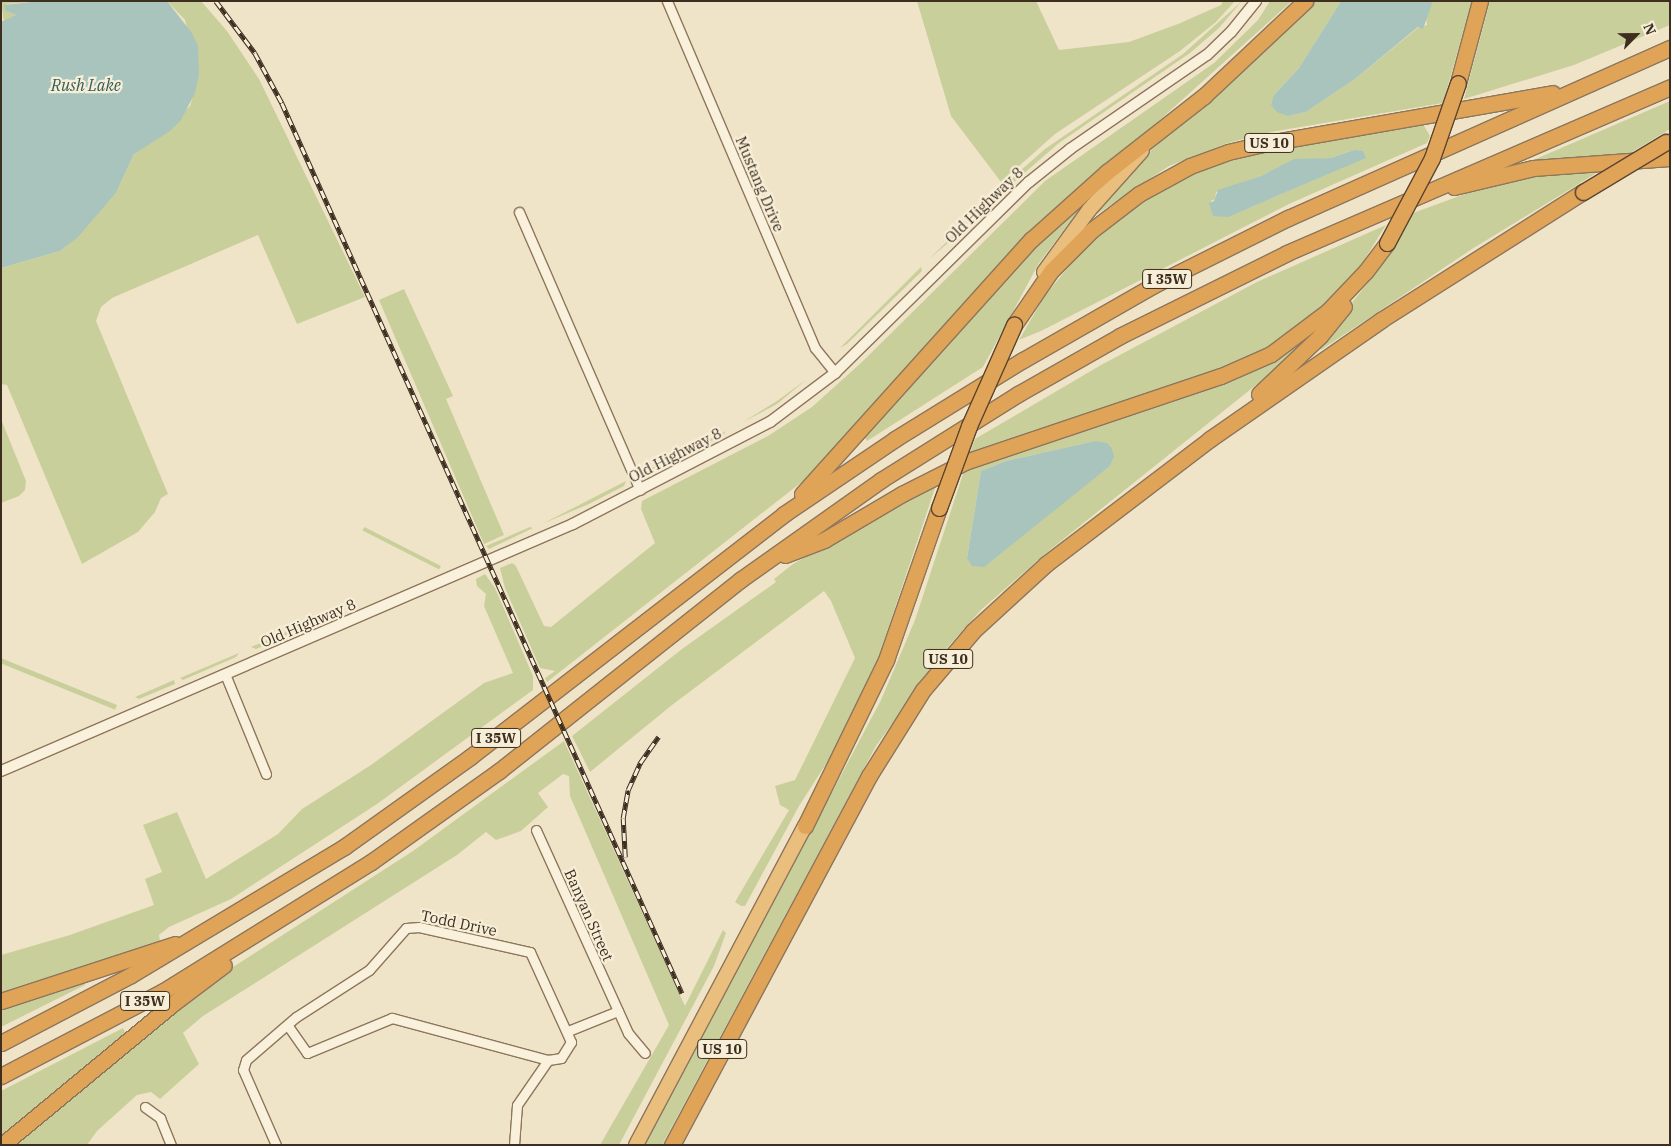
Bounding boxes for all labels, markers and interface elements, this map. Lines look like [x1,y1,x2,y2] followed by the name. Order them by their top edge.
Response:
[1611,10,1661,60] north arrow
[1639,21,1660,38] text: N
[51,75,121,95] water label: Rush Lake
[1244,132,1294,154] road number: US 10
[732,133,788,235] street label: Mustang Drive
[941,163,1027,247] street label: Old Highway 8
[1142,268,1192,290] road number: I 35W
[626,424,724,486] street label: Old Highway 8
[258,595,358,651] street label: Old Highway 8
[923,648,973,671] road number: US 10
[471,726,521,750] road number: I 35W
[561,866,617,964] street label: Banyan Street
[419,906,499,940] street label: Todd Drive
[120,989,170,1012] road number: I 35W
[697,1038,747,1060] road number: US 10

